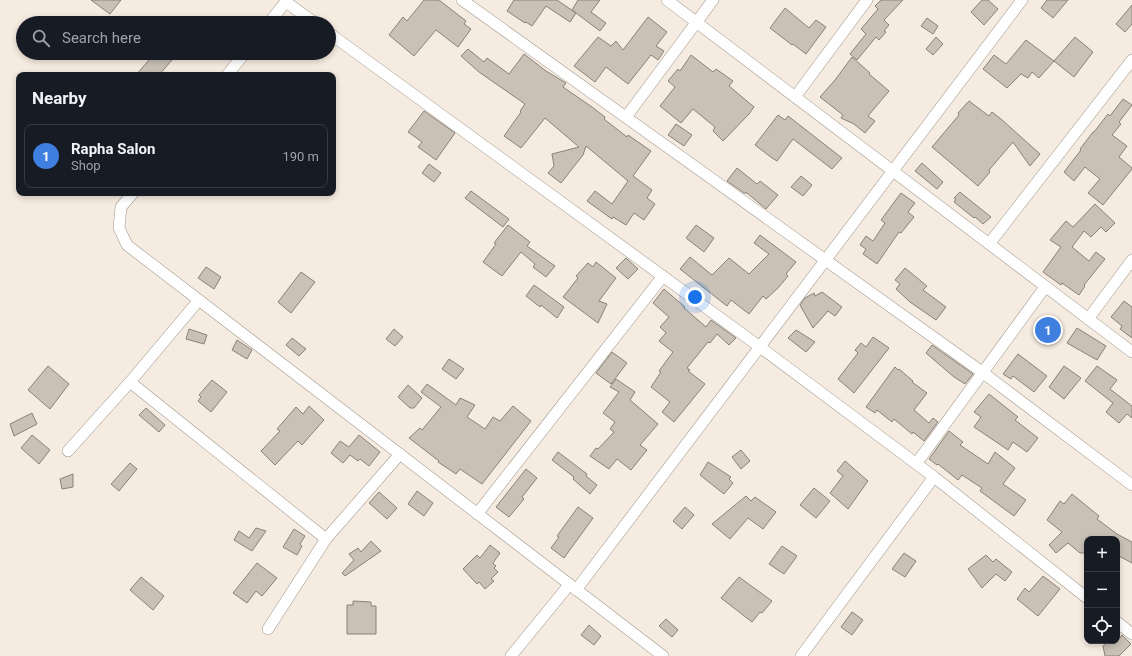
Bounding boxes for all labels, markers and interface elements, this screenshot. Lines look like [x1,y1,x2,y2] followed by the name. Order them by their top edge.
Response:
[16,16,336,60] search box
[30,27,52,49] icon: search
[62,29,141,47] text: Search here
[32,88,87,108] text: Nearby
[71,140,155,158] text: Rapha Salon
[42,149,50,164] text: 1
[282,149,319,164] text: 190 m
[71,158,101,173] text: Shop
[685,287,705,307] your location
[1035,315,1061,345] pin: 1
[1084,536,1120,644] map controls
[1084,536,1120,572] button: +
[1084,572,1120,608] button: −
[1084,608,1120,644] button: locate

